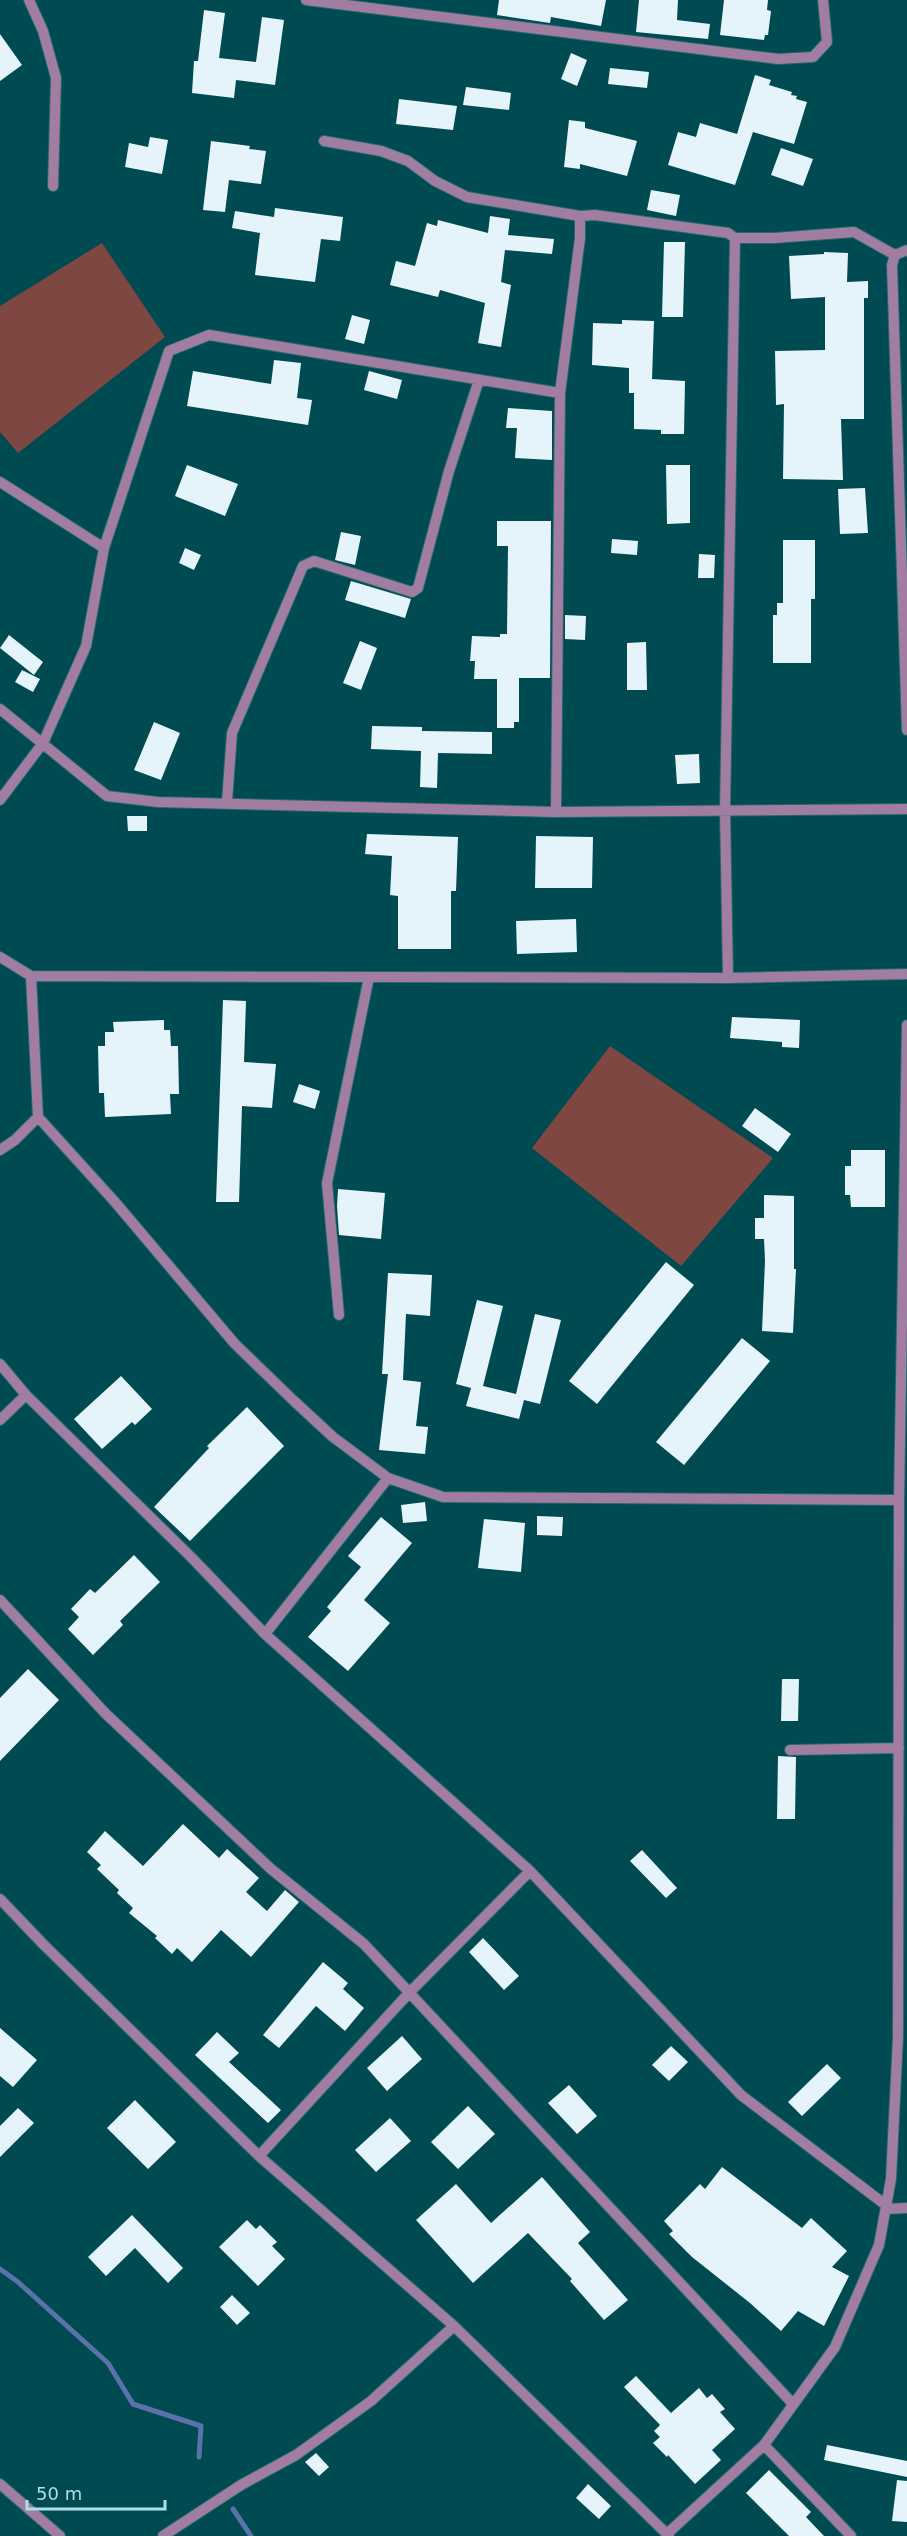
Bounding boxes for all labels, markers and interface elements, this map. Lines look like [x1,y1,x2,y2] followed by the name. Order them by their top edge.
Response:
[27,2473,165,2511] scale bar
[36,2483,82,2504] text: 50 m

